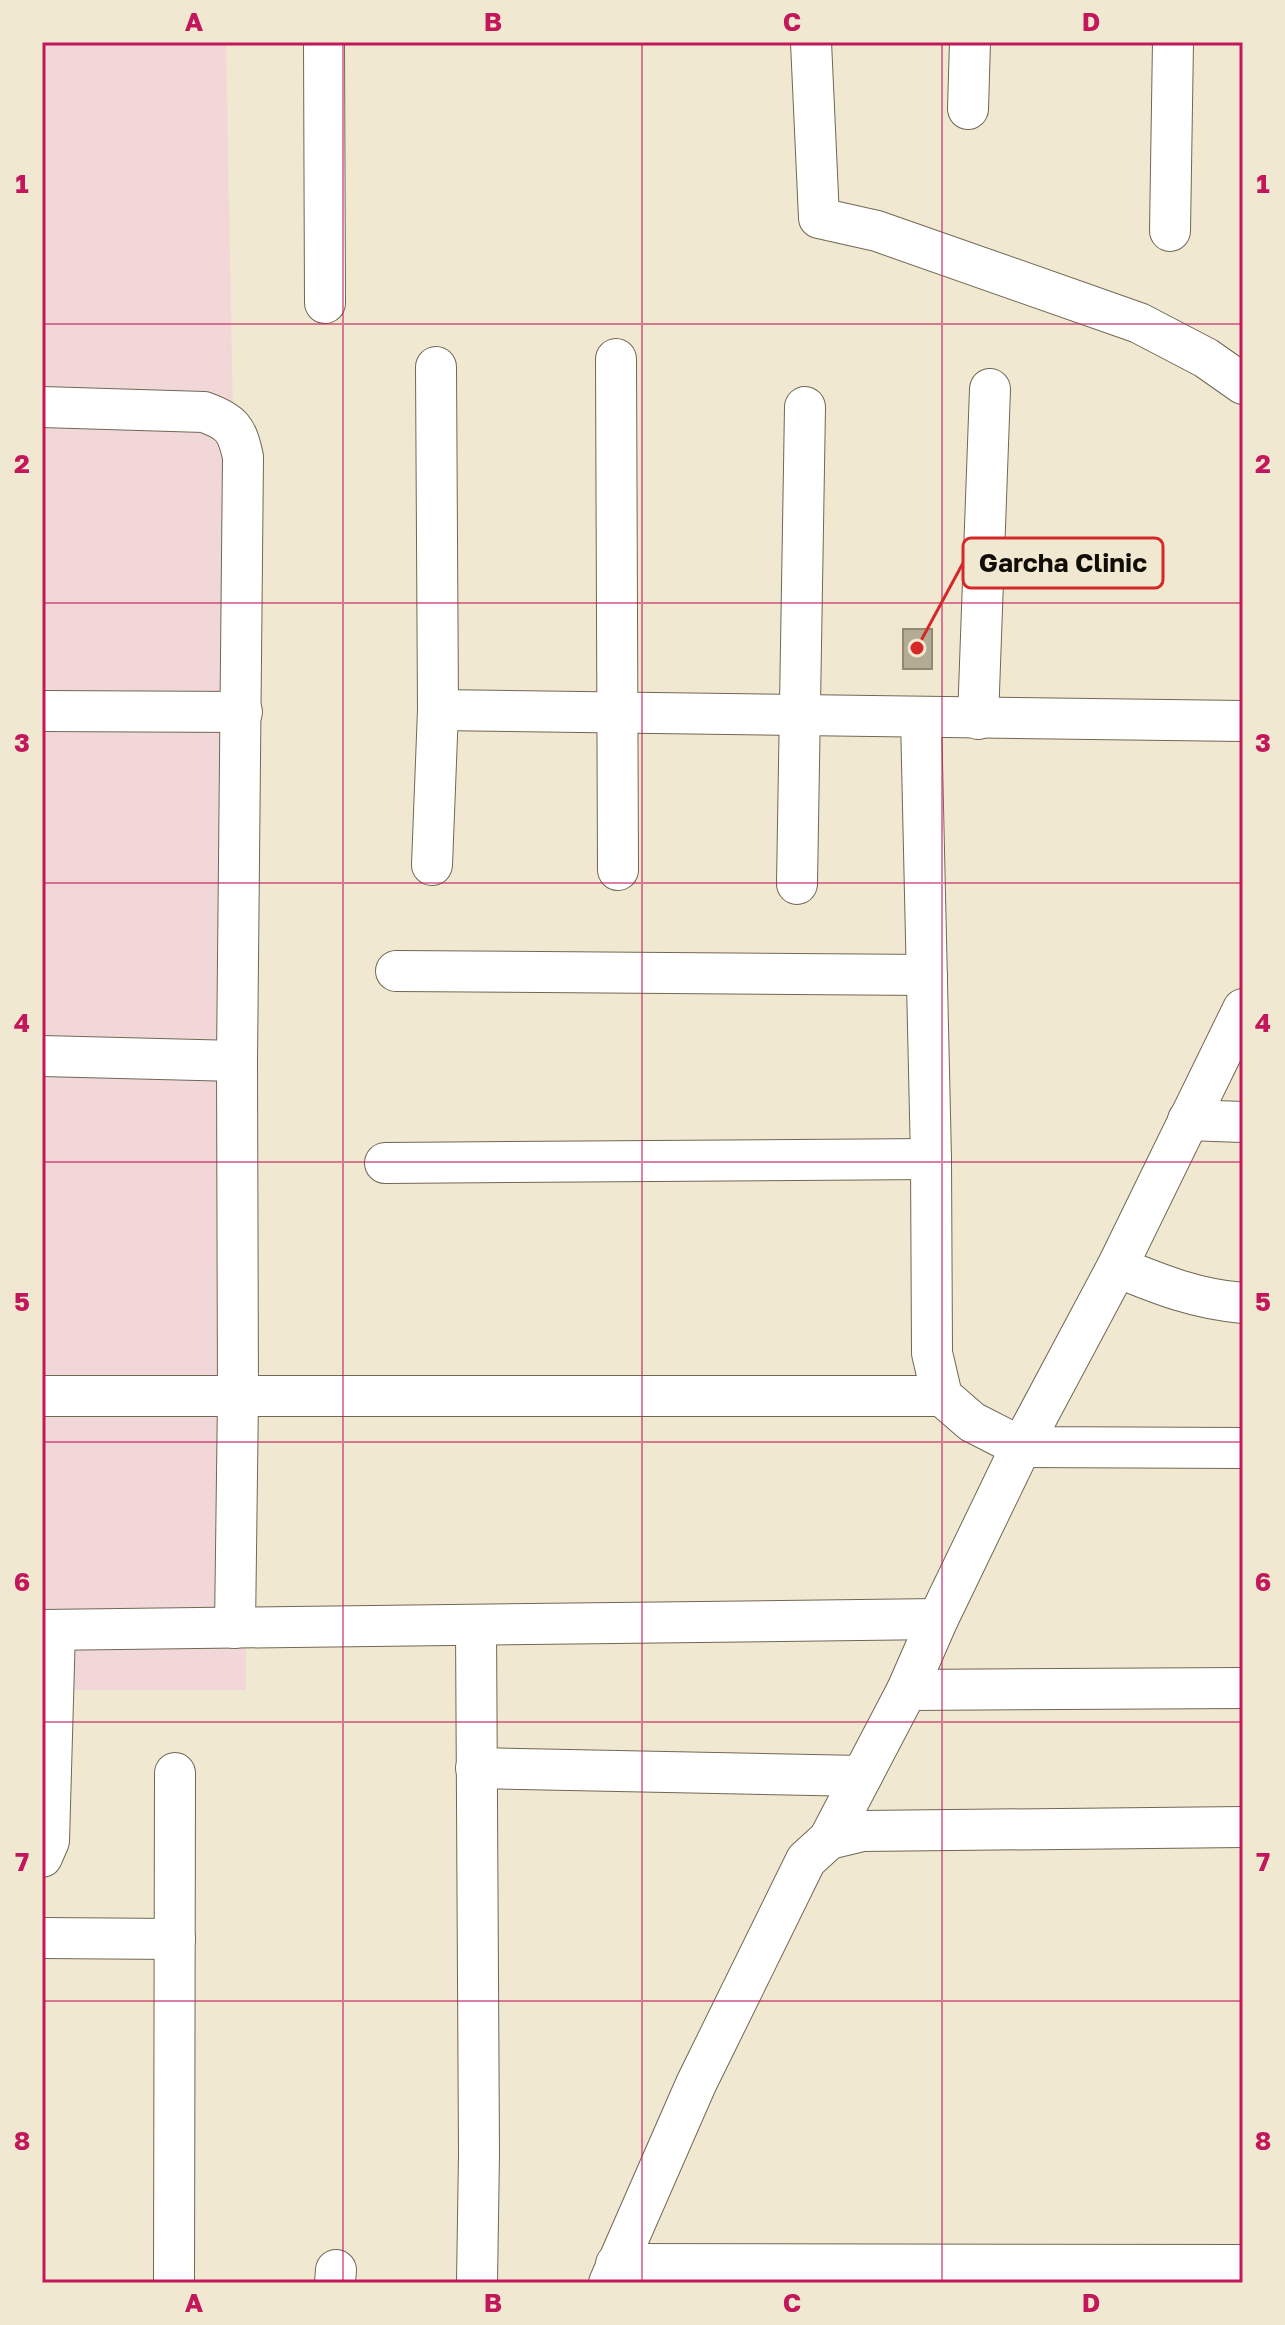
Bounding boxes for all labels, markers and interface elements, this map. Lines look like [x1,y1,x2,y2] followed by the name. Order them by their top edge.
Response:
[185,6,204,37] text: A
[484,6,502,37] text: B
[783,6,801,37] text: C
[1082,6,1100,37] text: D
[15,168,29,199] text: 1
[1256,168,1270,199] text: 1
[14,448,30,479] text: 2
[1255,448,1271,479] text: 2
[963,538,1163,588] callout: Garcha Clinic
[979,547,1147,578] text: Garcha Clinic
[14,727,30,758] text: 3
[1255,727,1271,758] text: 3
[14,1007,30,1038] text: 4
[1255,1007,1271,1038] text: 4
[14,1286,30,1317] text: 5
[1255,1286,1271,1317] text: 5
[14,1566,30,1597] text: 6
[1255,1566,1271,1597] text: 6
[15,1846,29,1877] text: 7
[1256,1846,1270,1877] text: 7
[14,2125,30,2156] text: 8
[1255,2125,1271,2156] text: 8
[185,2287,204,2318] text: A
[484,2287,502,2318] text: B
[783,2287,801,2318] text: C
[1082,2287,1100,2318] text: D

